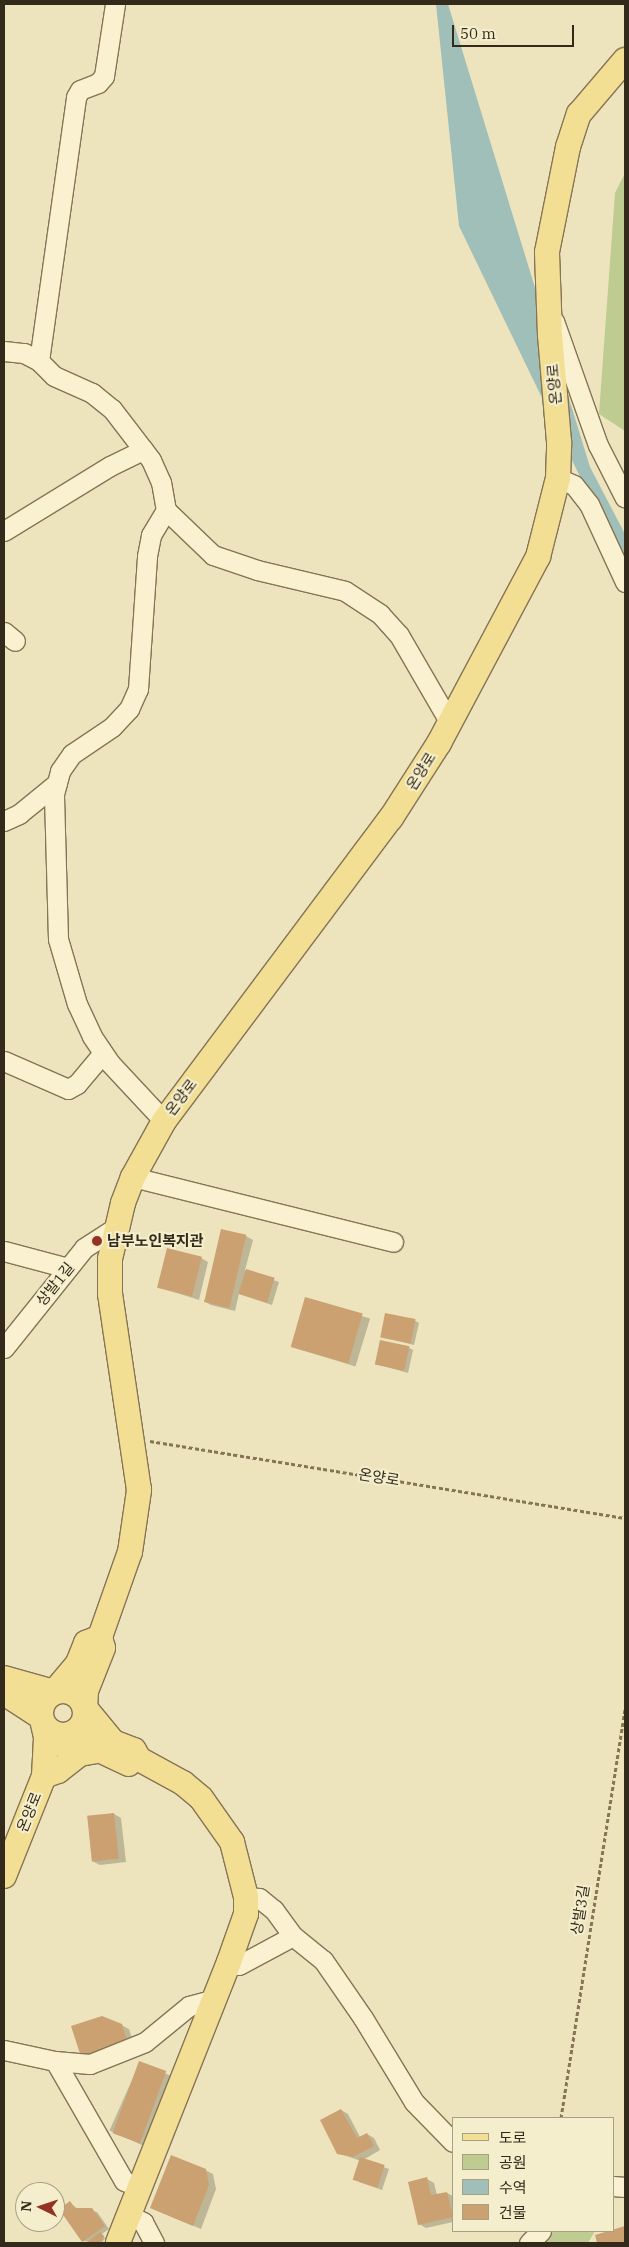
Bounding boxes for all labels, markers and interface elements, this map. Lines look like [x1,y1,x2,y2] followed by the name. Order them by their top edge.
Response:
[454,15,576,47] scale bar
[460,24,496,43] text: 50 m
[543,363,565,405] street label: 온양로
[402,749,440,793] street label: 온양로
[161,1075,201,1119] street label: 온양로
[107,1232,204,1250] place label: 남부노인복지관
[91,1235,103,1247] marker: 남부노인복지관
[32,1259,78,1309] street label: 상발1길
[357,1465,401,1489] street label: 온양로
[13,1789,45,1835] street label: 온양로
[567,1884,593,1936] street label: 상발3길
[452,2117,614,2232] legend
[499,2128,527,2147] text: 도로
[499,2153,527,2172] text: 공원
[499,2178,527,2197] text: 수역
[15,2182,65,2232] north arrow
[17,2200,35,2212] text: N
[499,2203,527,2222] text: 건물

